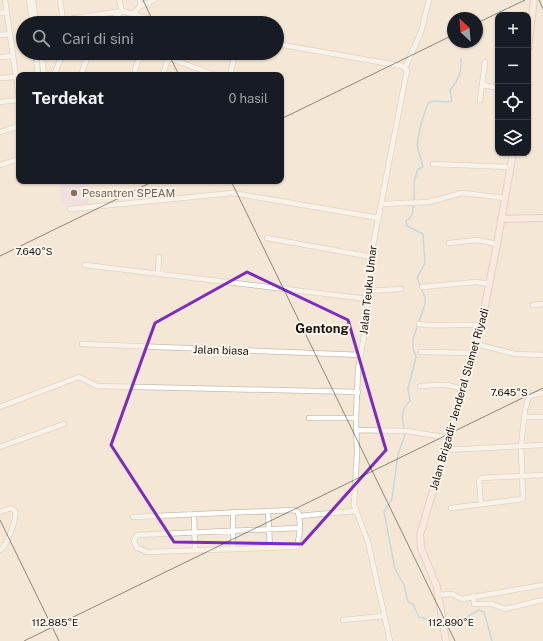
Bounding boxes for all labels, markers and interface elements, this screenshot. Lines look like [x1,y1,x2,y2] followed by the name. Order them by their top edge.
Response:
[447,12,483,48] north arrow
[495,12,531,156] map controls
[495,12,531,48] button: +
[16,16,284,60] search box
[30,27,52,49] icon: search
[62,30,134,47] text: Cari di sini
[495,48,531,84] button: −
[495,84,531,120] button: locate
[32,88,104,108] text: Terdekat
[228,91,268,106] text: 0 hasil
[495,120,531,156] button: layers
[82,187,175,199] place label: Pesantren SPEAM
[69,188,79,198] marker: Pesantren SPEAM
[16,245,53,257] text: 7.640°S
[357,245,379,335] street label: Jalan Teuku Umar
[427,307,491,491] street label: Jalan Brigadir Jenderal Slamet Riyadi
[295,321,349,336] district label: Gentong
[193,343,249,357] street label: Jalan biasa
[490,386,528,398] text: 7.645°S
[32,616,78,628] text: 112.885°E
[428,616,474,628] text: 112.890°E

